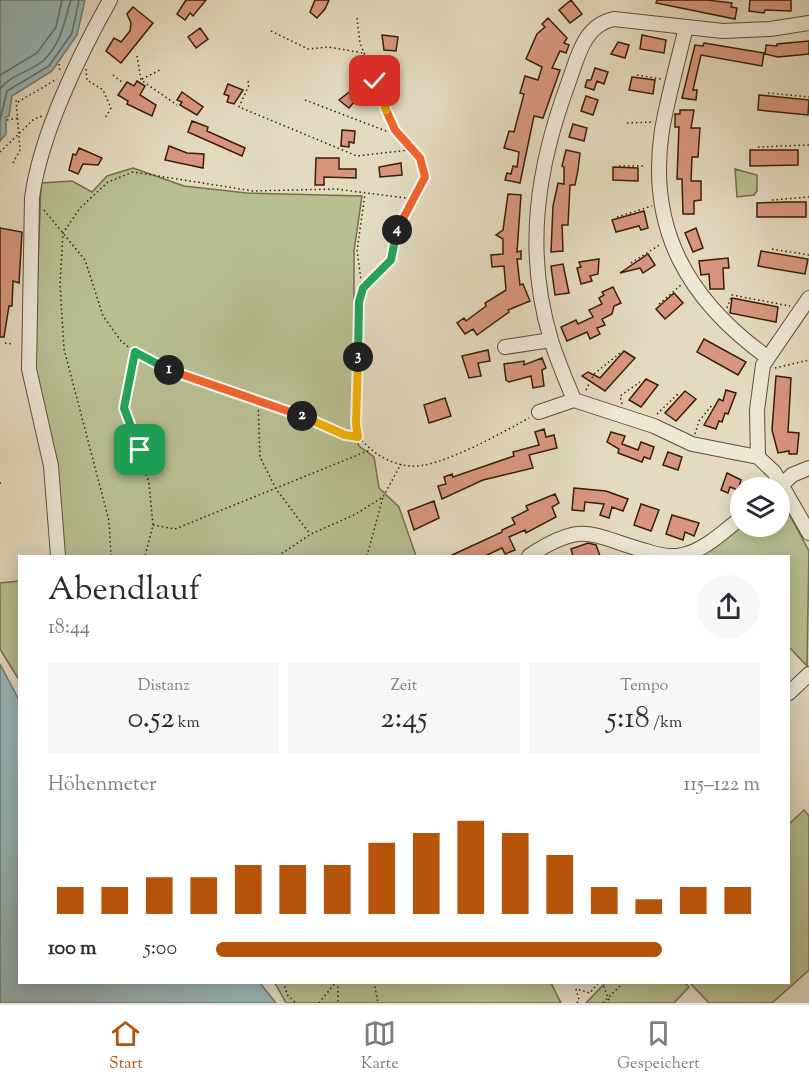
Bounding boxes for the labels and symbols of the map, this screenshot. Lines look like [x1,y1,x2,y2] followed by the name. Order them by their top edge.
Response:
[349,55,400,106] pin
[382,215,412,245] pin: 4
[343,342,373,372] pin: 3
[154,355,184,385] pin: 1
[287,401,317,431] pin: 2
[114,424,165,475] pin

